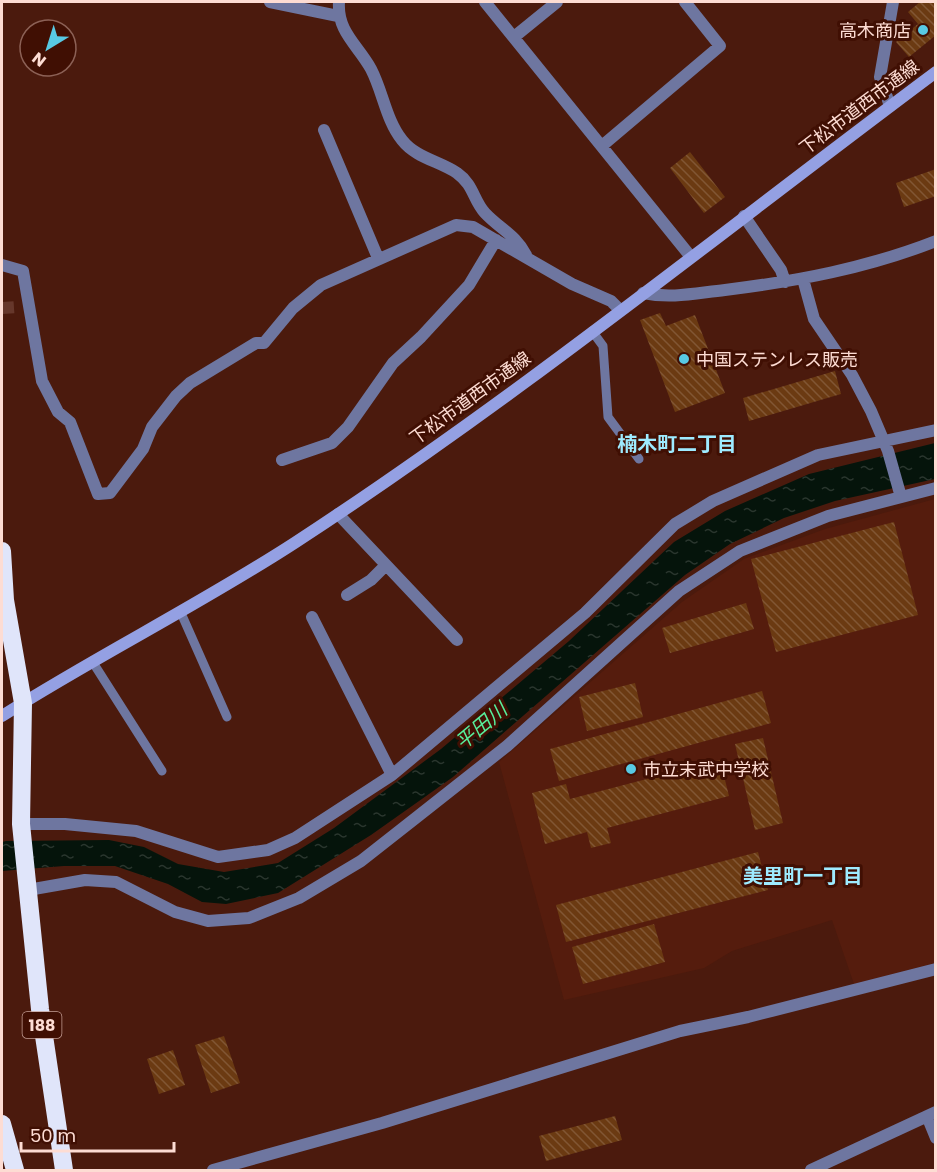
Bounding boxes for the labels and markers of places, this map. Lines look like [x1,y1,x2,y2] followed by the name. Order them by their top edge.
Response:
[839,18,911,43] place label: 高木商店
[916,23,930,37] marker: 高木商店
[696,347,858,372] place label: 中国ステンレス販売
[677,352,691,366] marker: 中国ステンレス販売
[643,757,769,782] place label: 市立末武中学校
[624,762,638,776] marker: 市立末武中学校

